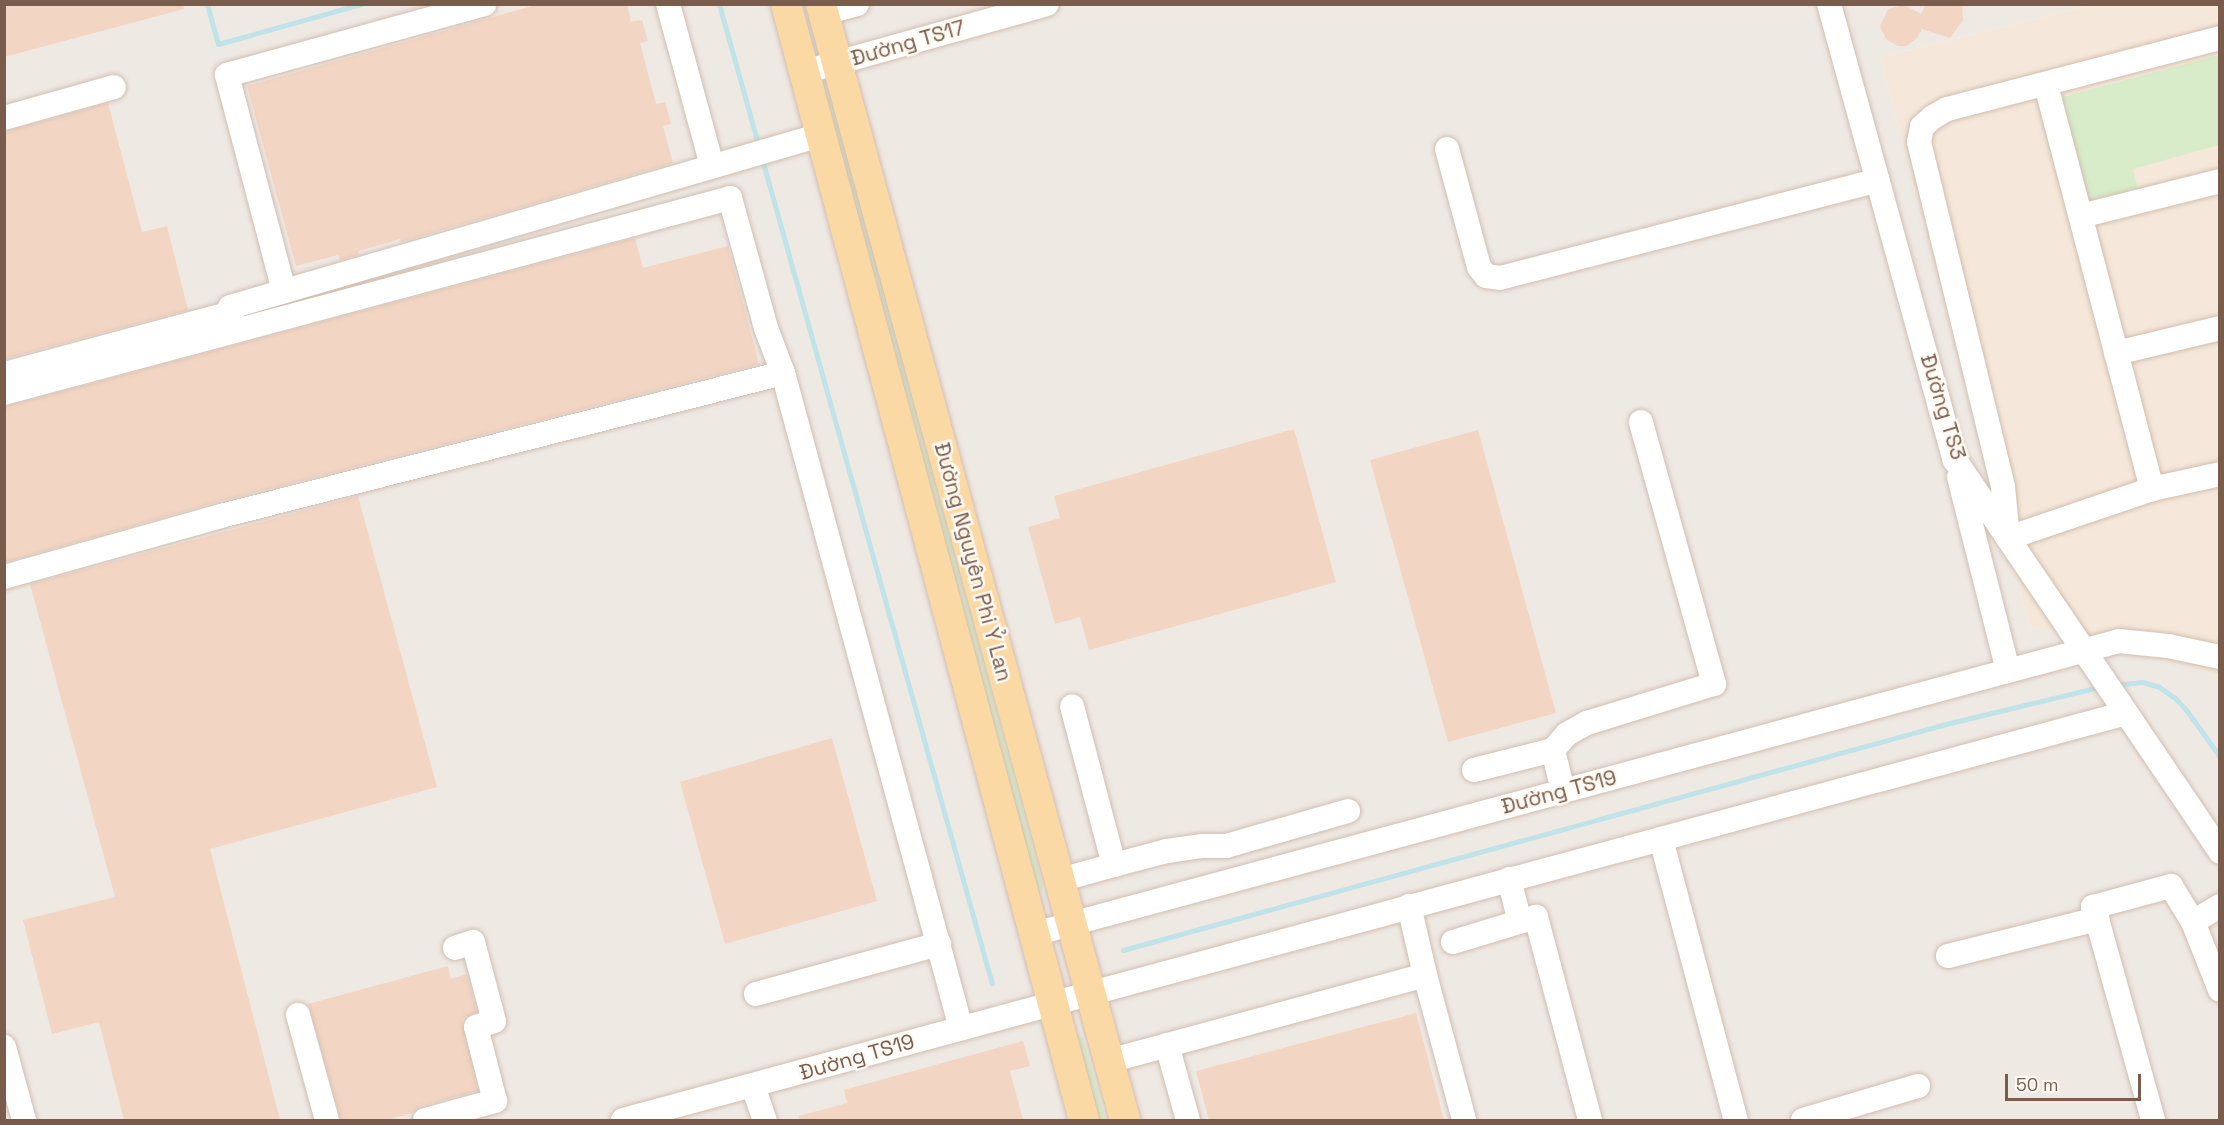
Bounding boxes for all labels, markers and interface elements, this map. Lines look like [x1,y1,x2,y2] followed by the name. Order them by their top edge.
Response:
[848,15,968,71] street label: Đường TS17
[1915,351,1971,463] street label: Đường TS3
[929,440,1017,684] street label: Đường Nguyên Phi Ỷ Lan
[1498,764,1620,820] street label: Đường TS19
[796,1029,918,1085] street label: Đường TS19
[2008,1062,2144,1100] scale bar
[2016,1073,2058,1096] text: 50 m

